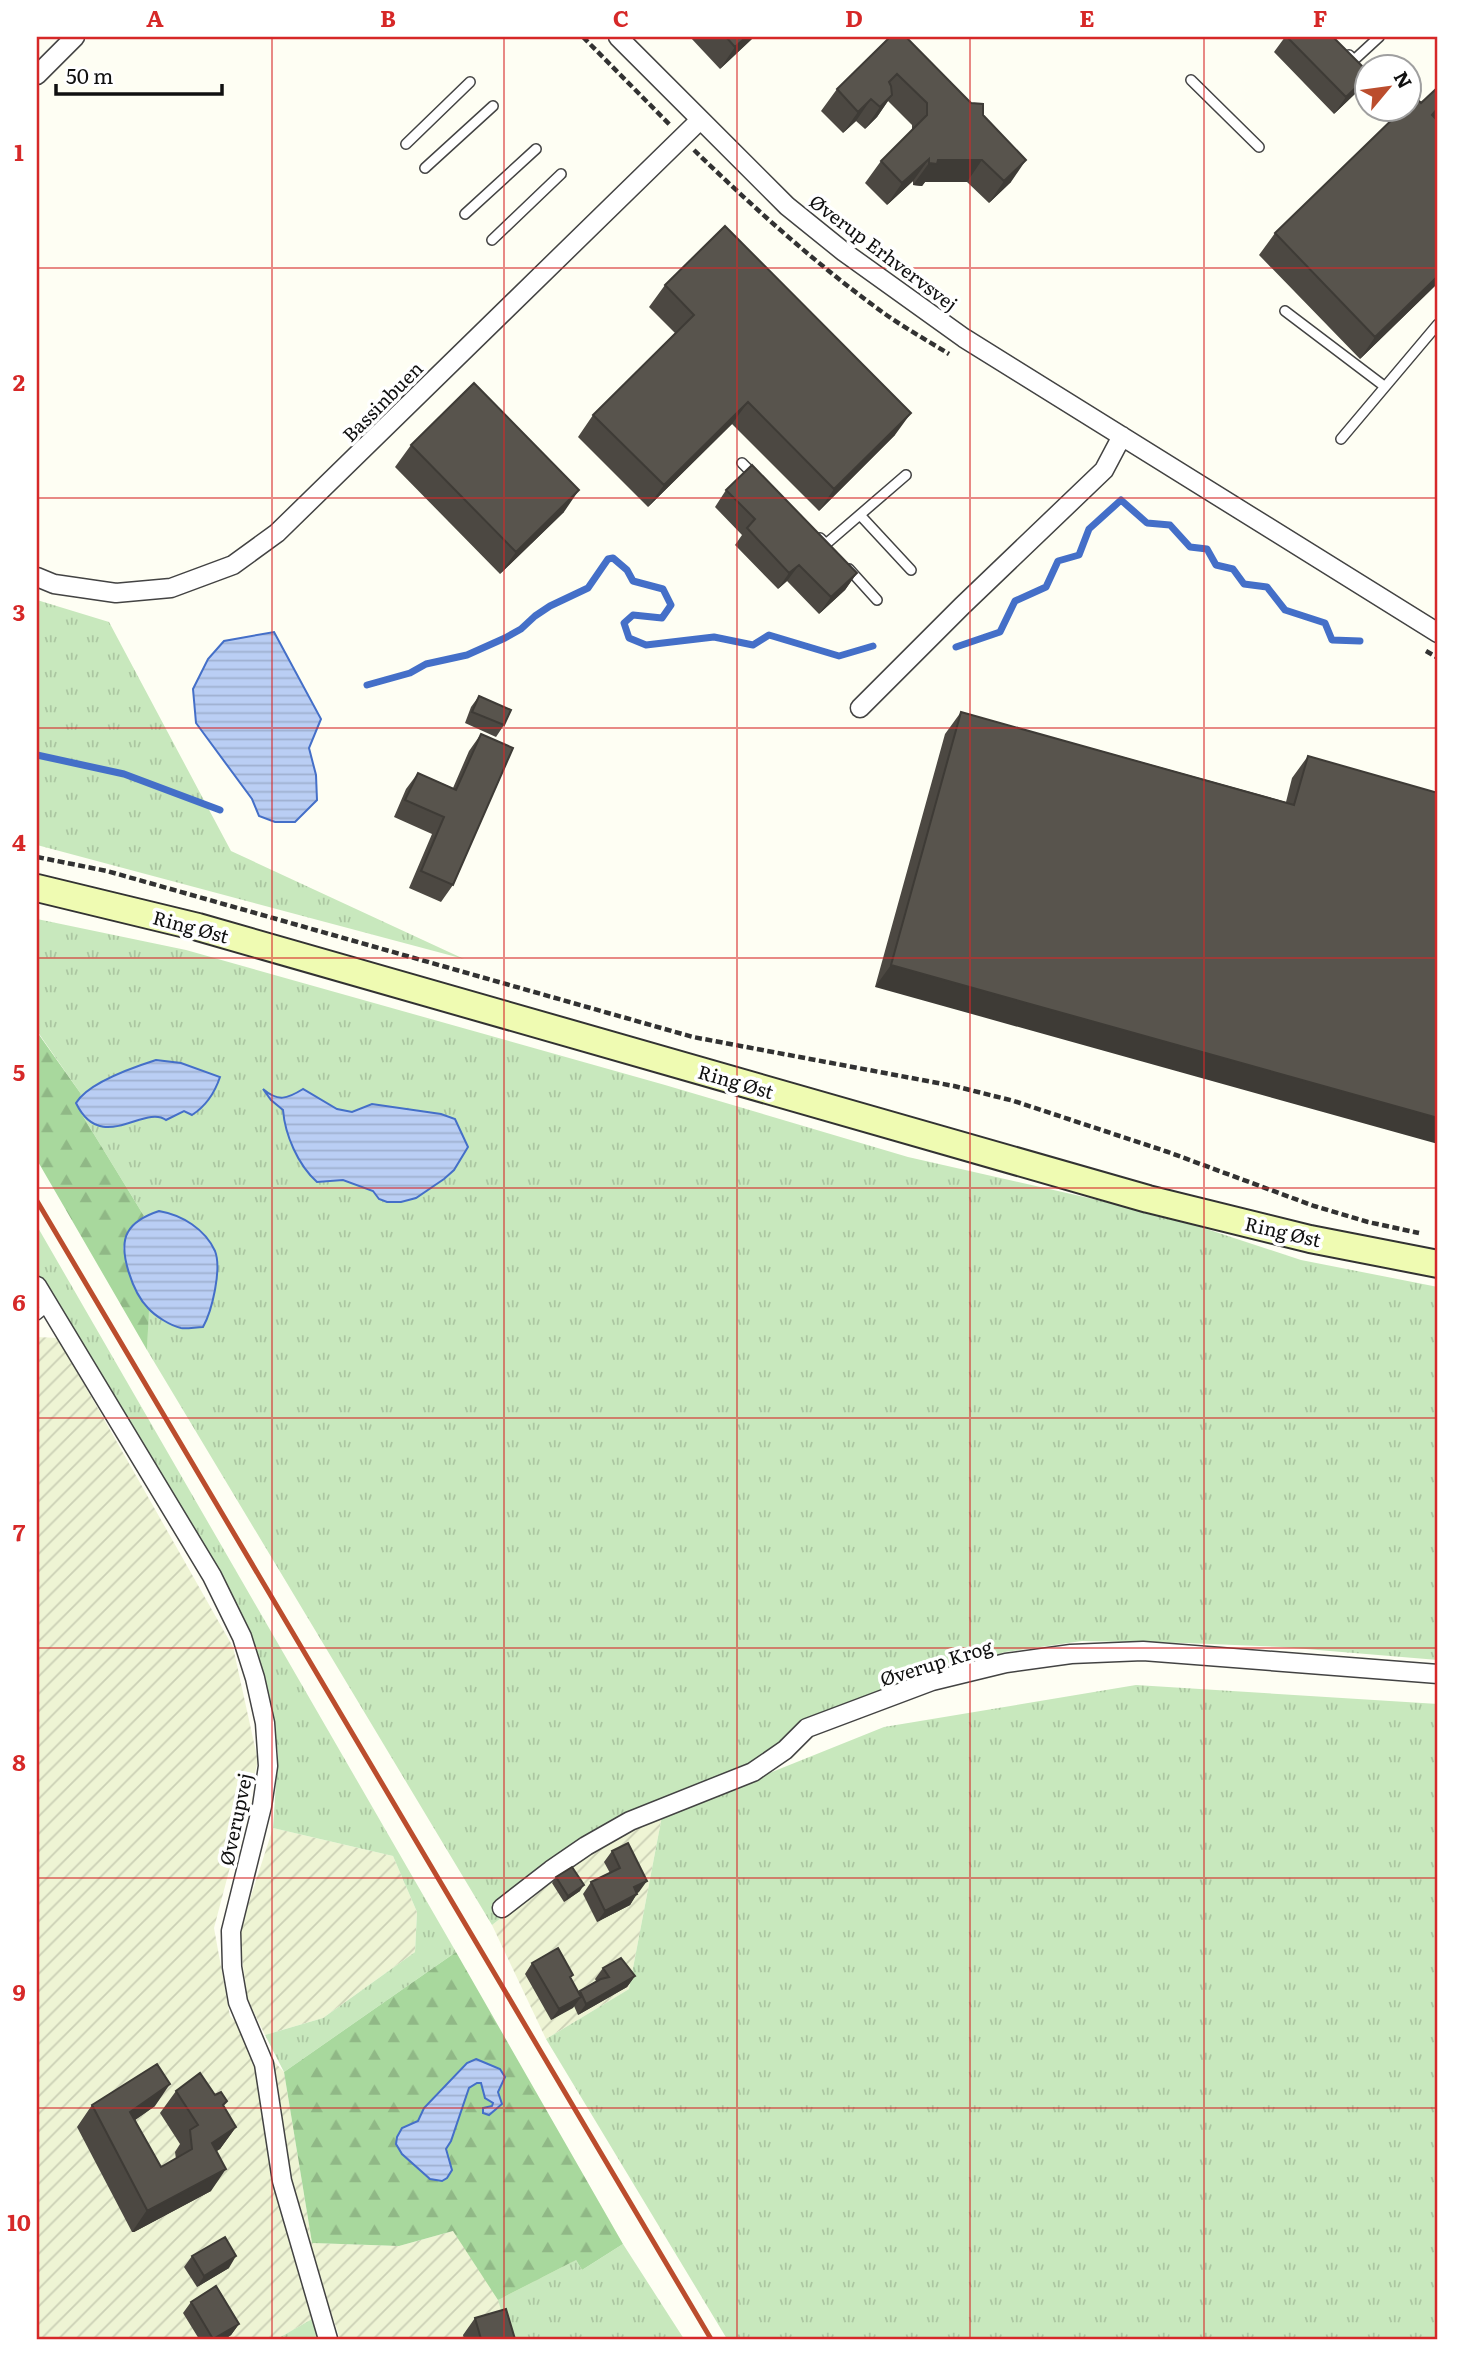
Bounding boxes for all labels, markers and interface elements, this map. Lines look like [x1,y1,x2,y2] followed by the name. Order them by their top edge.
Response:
[146,0,164,34] text: A
[380,0,396,34] text: B
[613,0,629,34] text: C
[845,0,863,34] text: D
[1079,0,1095,34] text: E
[1313,0,1328,34] text: F
[56,52,222,96] scale bar
[1352,52,1422,122] north arrow
[66,59,113,90] text: 50 m
[1388,66,1420,93] text: N
[14,134,24,168] text: 1
[804,187,964,317] street label: Øverup Erhvervsvej
[335,354,429,448] street label: Bassinbuen
[13,364,25,398] text: 2
[13,594,25,628] text: 3
[12,824,26,858] text: 4
[150,902,232,950] street label: Ring Øst
[13,1054,25,1088] text: 5
[695,1057,777,1105] street label: Ring Øst
[1242,1209,1324,1253] street label: Ring Øst
[12,1284,26,1318] text: 6
[13,1514,26,1548] text: 7
[876,1632,996,1692] street label: Øverup Krog
[12,1744,26,1778] text: 8
[212,1770,258,1868] street label: Øverupvej
[12,1974,26,2008] text: 9
[7,2204,31,2238] text: 10

